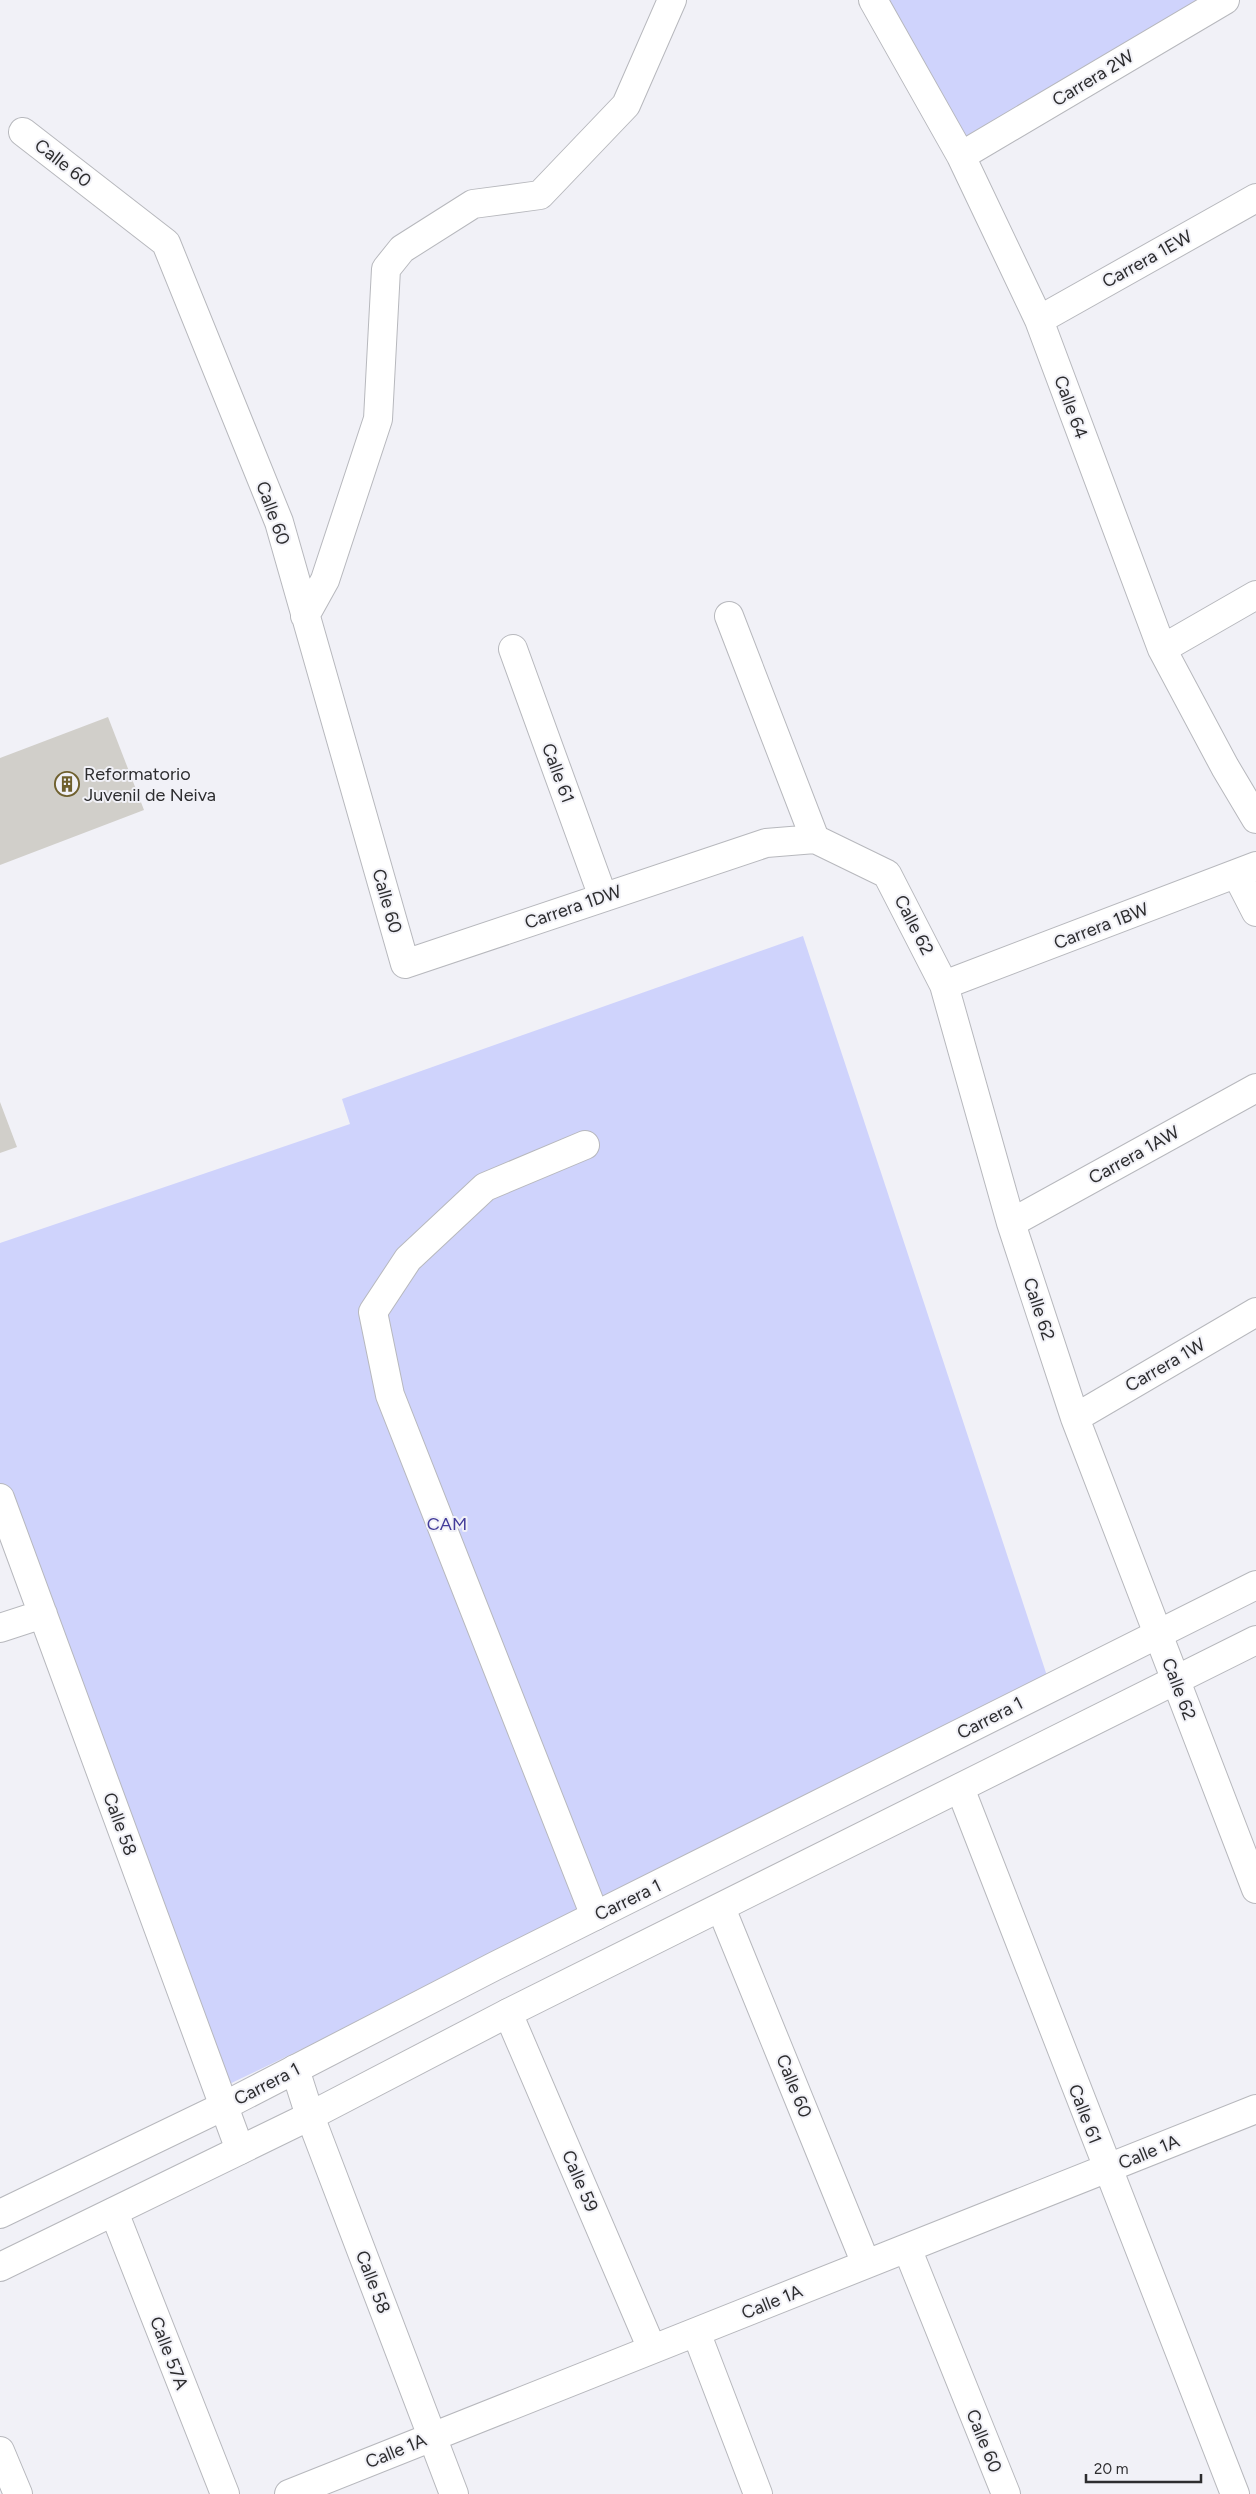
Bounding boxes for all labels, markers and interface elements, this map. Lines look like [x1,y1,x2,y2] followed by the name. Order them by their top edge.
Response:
[1048,45,1138,111] street label: Carrera 2W
[30,134,96,192] street label: Calle 60
[1098,225,1196,293] street label: Carrera 1EW
[1049,372,1093,442] street label: Calle 64
[251,478,295,548] street label: Calle 60
[537,740,579,806] street label: Calle 61
[84,763,216,806] place label: Reformatorio Juvenil de Neiva
[54,771,80,797] building icon: Reformatorio Juvenil de Neiva
[367,866,407,936] street label: Calle 60
[522,880,625,934] street label: Carrera 1DW
[890,891,938,959] street label: Calle 62
[1051,898,1152,954] street label: Carrera 1BW
[1085,1121,1184,1189] street label: Carrera 1AW
[1019,1275,1059,1343] street label: Calle 62
[1121,1333,1209,1397] street label: Carrera 1W
[427,1513,467,1535] park label: CAM
[1157,1655,1201,1723] street label: Calle 62
[953,1692,1027,1744] street label: Carrera 1
[98,1789,142,1859] street label: Calle 58
[591,1874,665,1926] street label: Carrera 1
[771,2051,817,2121] street label: Calle 60
[230,2058,304,2110] street label: Carrera 1
[1064,2081,1106,2147] street label: Calle 61
[1115,2130,1183,2174] street label: Calle 1A
[557,2147,603,2215] street label: Calle 59
[351,2247,395,2317] street label: Calle 58
[738,2280,806,2324] street label: Calle 1A
[145,2313,193,2393] street label: Calle 57A
[961,2406,1007,2476] street label: Calle 60
[362,2429,430,2473] street label: Calle 1A
[1086,2452,1201,2484] scale bar
[1094,2460,1128,2478] text: 20 m

